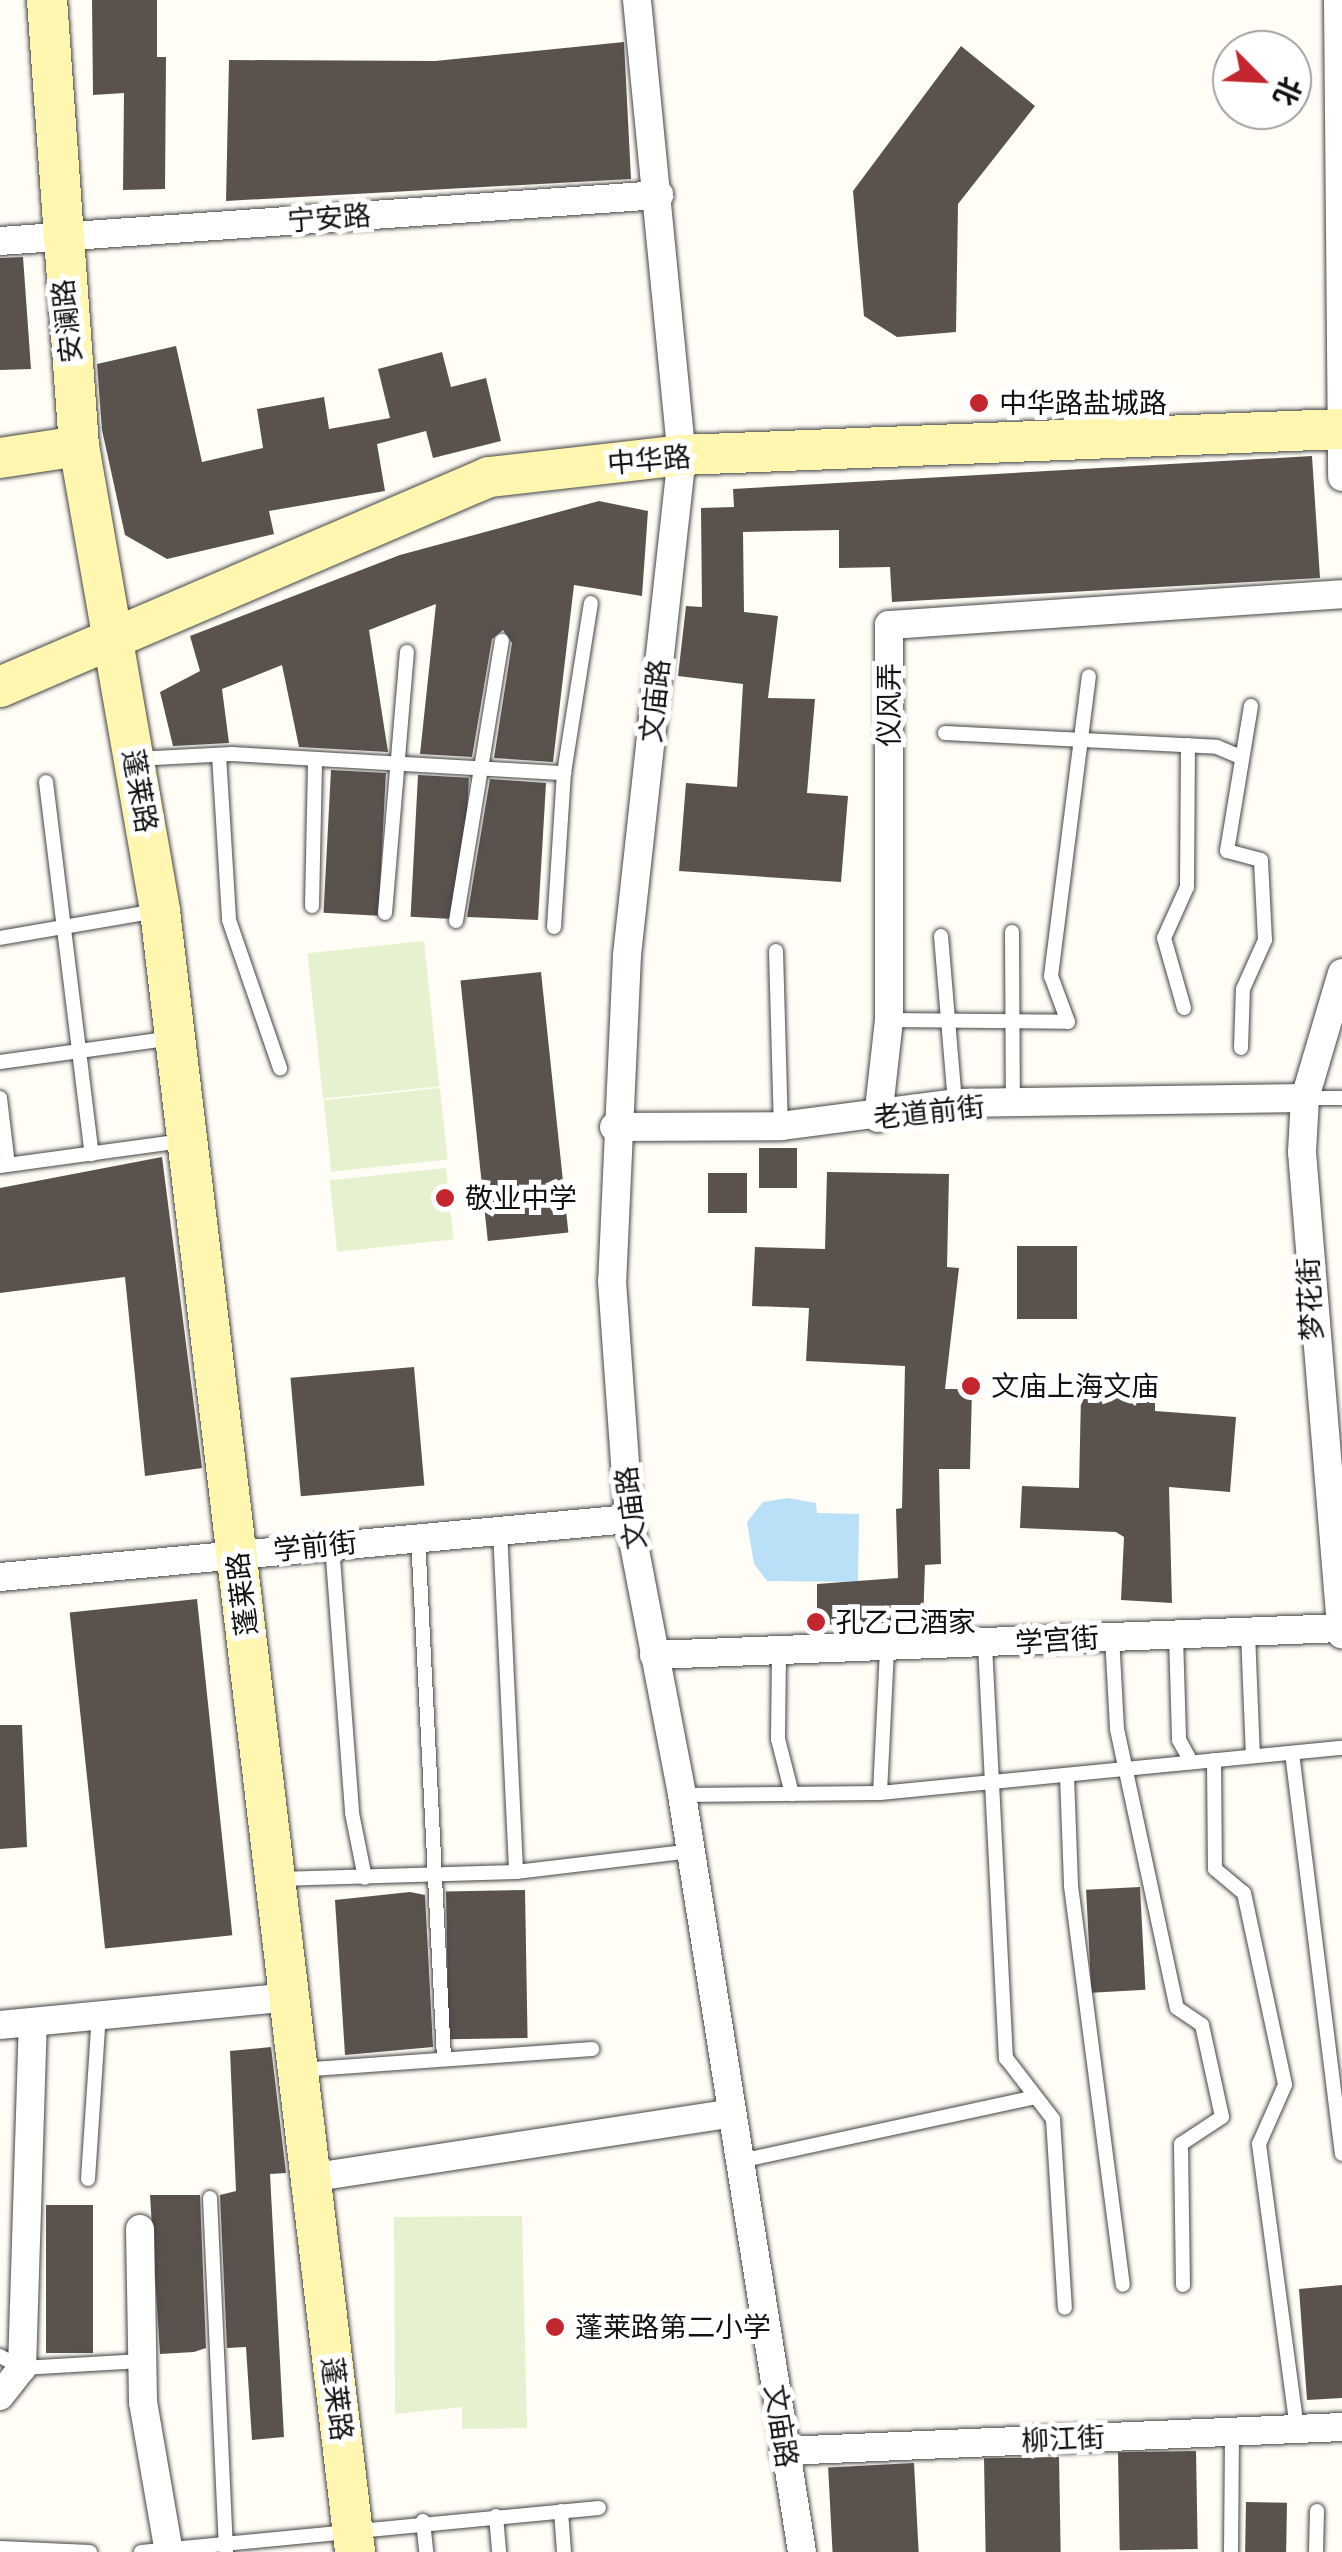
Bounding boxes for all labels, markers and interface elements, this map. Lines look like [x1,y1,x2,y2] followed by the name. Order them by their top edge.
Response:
[1212,30,1312,130] north arrow
[1265,71,1311,112] text: 北
[286,198,372,238] street label: 宁安路
[46,277,88,365] street label: 安澜路
[999,386,1167,420] place label: 中华路盐城路
[968,392,990,414] marker: 中华路盐城路
[606,440,692,480] street label: 中华路
[634,657,676,745] street label: 文庙路
[872,663,906,747] street label: 仪风弄
[116,747,164,835] street label: 蓬莱路
[872,1089,986,1135] street label: 老道前街
[465,1181,577,1215] place label: 敬业中学
[434,1187,456,1209] marker: 敬业中学
[1291,1256,1329,1342] street label: 梦花街
[991,1369,1159,1403] place label: 文庙上海文庙
[960,1375,982,1397] marker: 文庙上海文庙
[609,1464,653,1552] street label: 文庙路
[271,1525,359,1567] street label: 学前街
[220,1550,264,1638] street label: 蓬莱路
[836,1605,976,1639] place label: 孔乙己酒家
[805,1611,827,1633] marker: 孔乙己酒家
[1014,1620,1100,1660] street label: 学宫街
[575,2310,771,2344] place label: 蓬莱路第二小学
[544,2316,566,2338] marker: 蓬莱路第二小学
[315,2355,359,2443] street label: 蓬莱路
[758,2382,804,2470] street label: 文庙路
[1020,2420,1106,2458] street label: 柳江街

